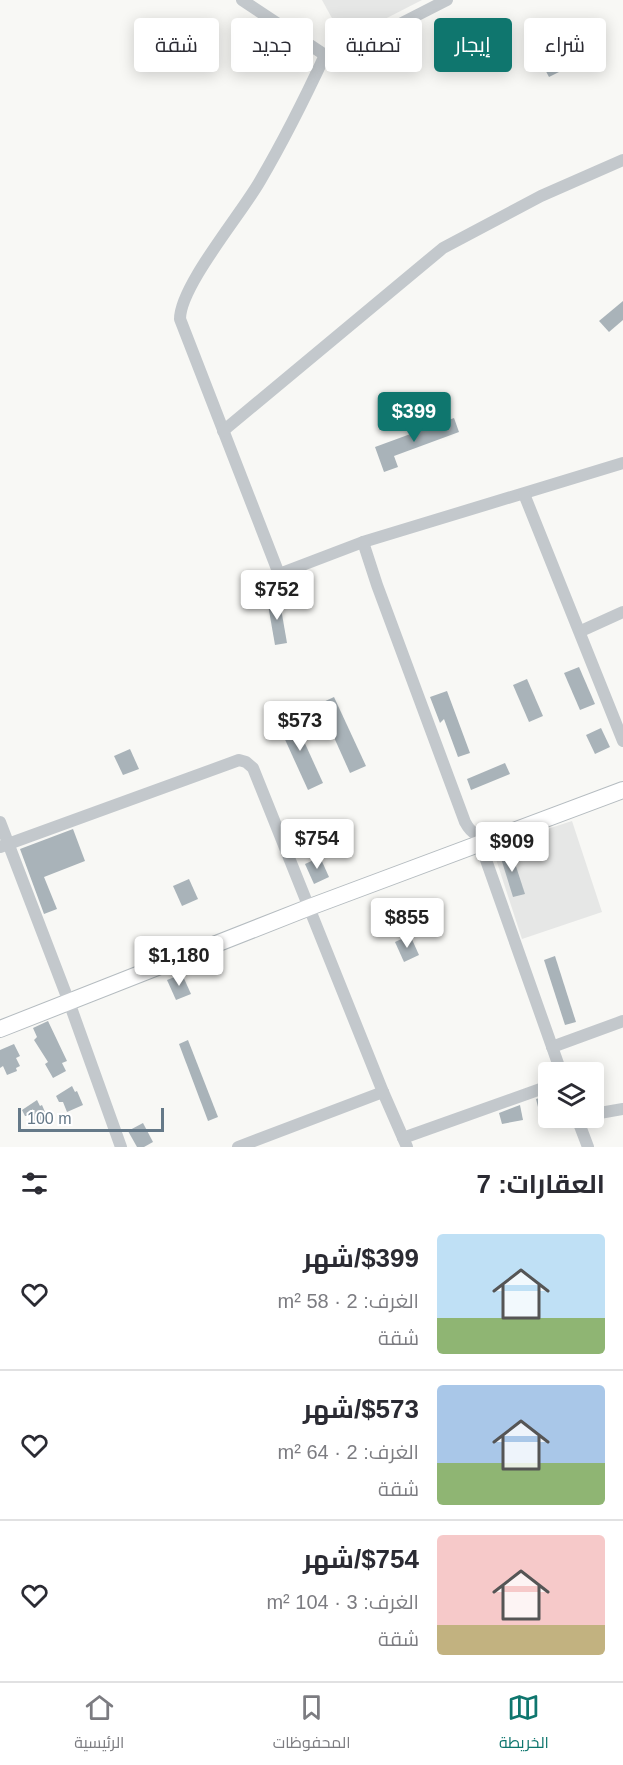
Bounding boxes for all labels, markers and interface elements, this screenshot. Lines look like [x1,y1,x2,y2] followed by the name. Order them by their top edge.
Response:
[134,18,219,72] chip: شقة
[231,18,313,72] chip: جديد
[325,18,422,72] chip: تصفية
[434,18,512,72] chip: إيجار
[524,18,606,72] chip: شراء
[378,392,450,443] pin: $399
[392,400,436,422] text: $399
[241,570,313,621] pin: $752
[255,578,299,600] text: $752
[264,701,336,752] pin: $573
[278,709,322,731] text: $573
[281,819,353,870] pin: $754
[476,822,548,873] pin: $909
[295,827,339,849] text: $754
[490,830,534,852] text: $909
[371,898,443,949] pin: $855
[385,906,429,928] text: $855
[130,936,228,987] pin: $1,180
[148,944,210,966] text: $1,180
[538,1062,604,1128] map controls
[538,1062,604,1128] button: layers
[18,1105,164,1132] scale bar
[27,1110,71,1127] text: 100 m
[18,1167,51,1200] icon: filters
[477,1169,605,1199] text: العقارات: 7
[303,1243,419,1273] text: $399/شهر
[485,1258,557,1330] icon: home
[18,1278,51,1311] icon: heart
[278,1290,419,1312] text: الغرف: 2 · 58 m²
[378,1327,419,1349] text: شقة
[303,1394,419,1424] text: $573/شهر
[485,1409,557,1481] icon: home
[18,1429,51,1462] icon: heart
[278,1441,419,1463] text: الغرف: 2 · 64 m²
[378,1478,419,1500] text: شقة
[303,1544,419,1574] text: $754/شهر
[485,1559,557,1631] icon: home
[18,1579,51,1612] icon: heart
[266,1591,419,1613] text: الغرف: 3 · 104 m²
[378,1628,419,1650] text: شقة
[74,1691,124,1757] tab: الرئيسية
[273,1691,351,1757] tab: المحفوظات
[499,1691,549,1757] tab: الخريطة

